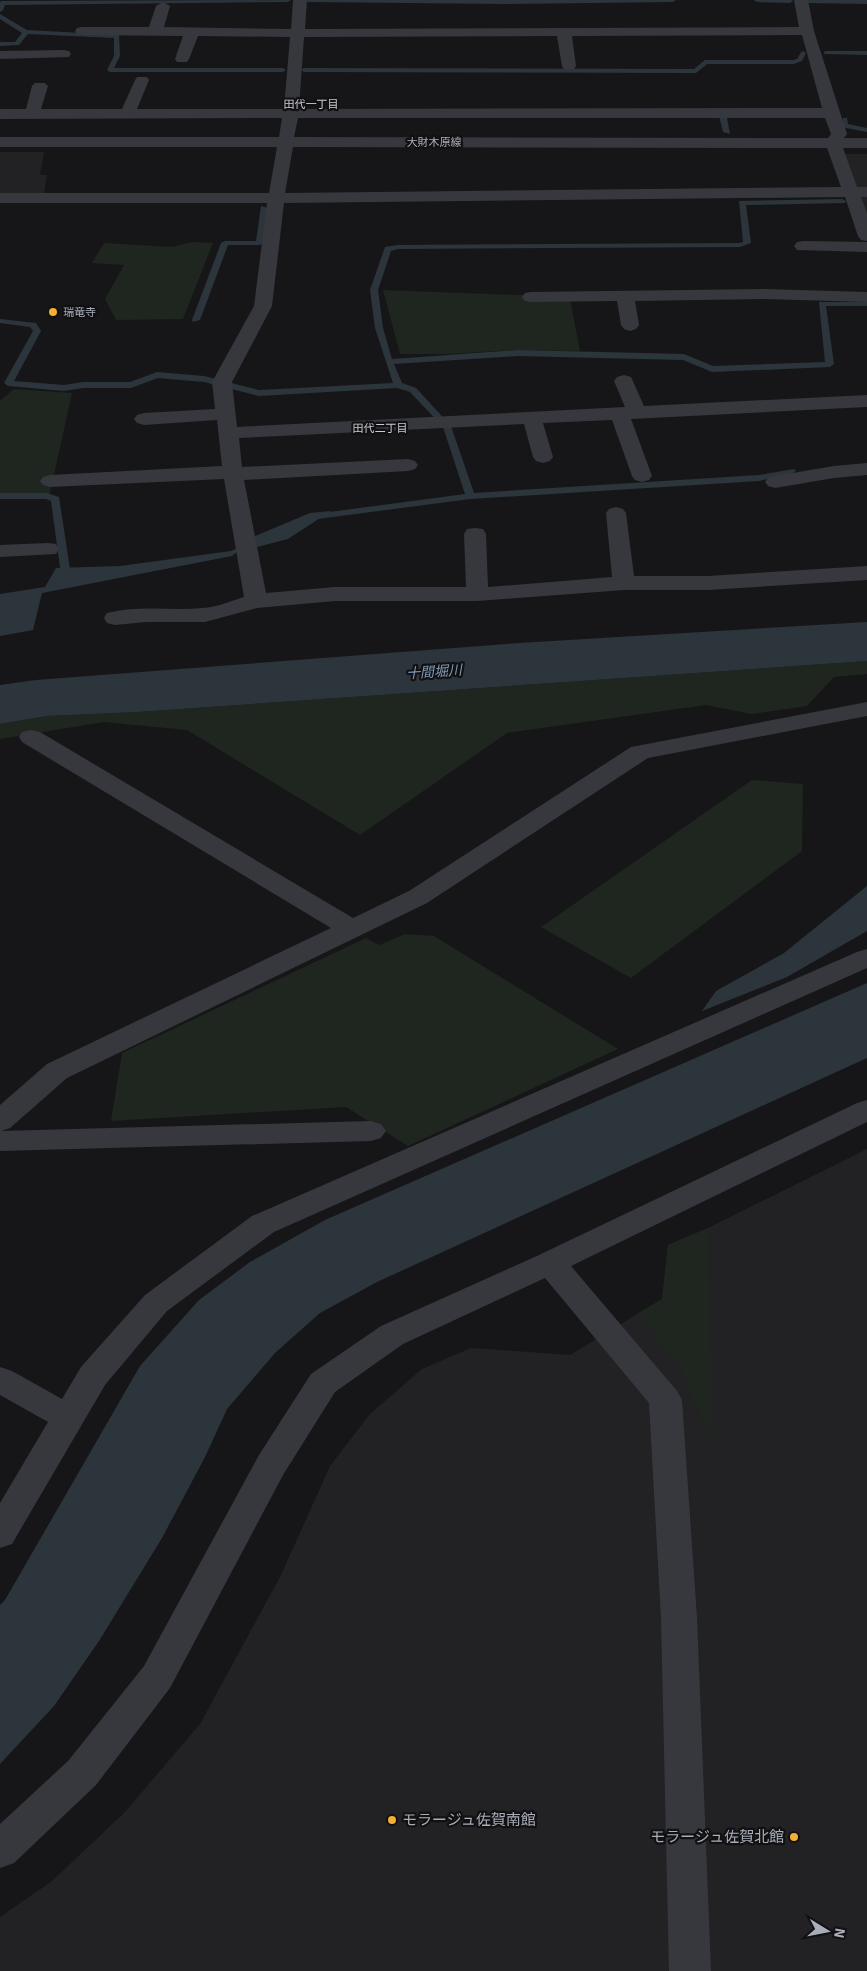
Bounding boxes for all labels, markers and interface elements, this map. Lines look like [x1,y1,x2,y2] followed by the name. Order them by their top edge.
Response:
[284,98,339,111] district label: 田代一丁目
[407,136,462,149] street label: 大財木原線
[47,306,59,318] marker: 瑞竜寺
[63,306,96,319] place label: 瑞竜寺
[353,422,408,435] district label: 田代二丁目
[405,661,465,682] water label: 十間堀川
[402,1811,536,1829] place label: モラージュ佐賀南館
[386,1814,398,1826] marker: モラージュ佐賀南館
[650,1828,784,1846] place label: モラージュ佐賀北館
[788,1831,800,1843] marker: モラージュ佐賀北館
[802,1906,852,1956] north arrow
[830,1927,849,1939] text: N

